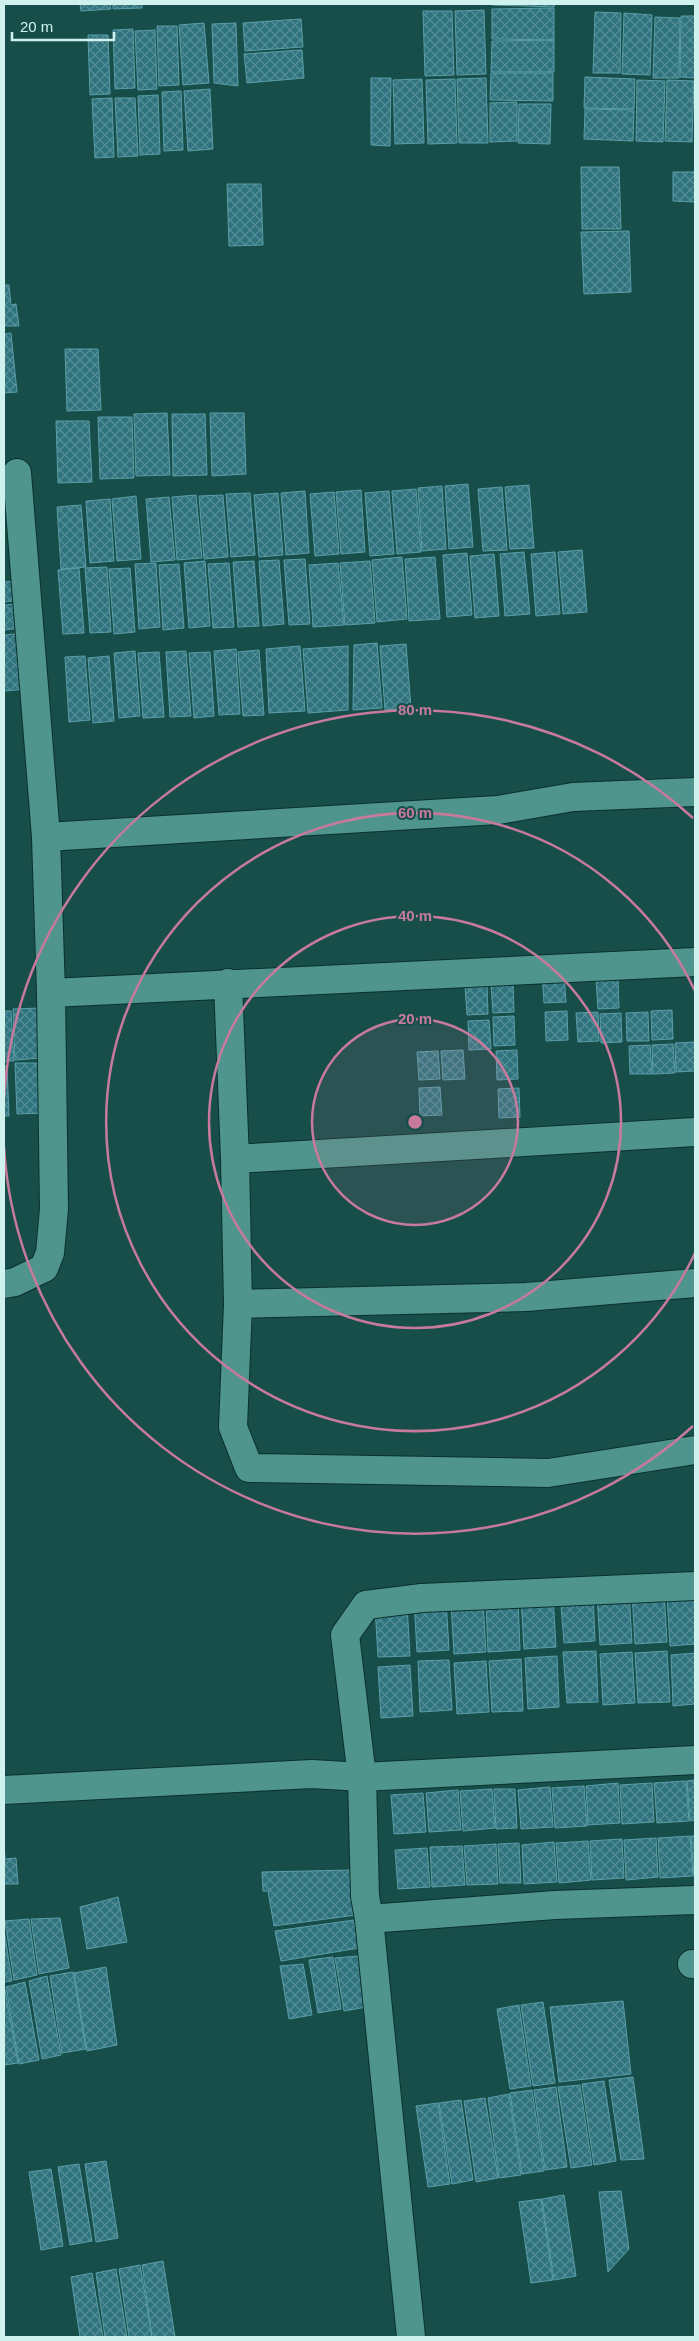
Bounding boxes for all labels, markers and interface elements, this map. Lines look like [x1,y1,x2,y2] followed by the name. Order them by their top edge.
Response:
[12,10,115,42] scale bar
[20,18,53,35] text: 20 m
[398,701,432,718] text: 80 m
[398,804,432,821] text: 60 m
[398,907,432,924] text: 40 m
[398,1010,432,1027] text: 20 m
[406,1113,424,1131] centre of rings

